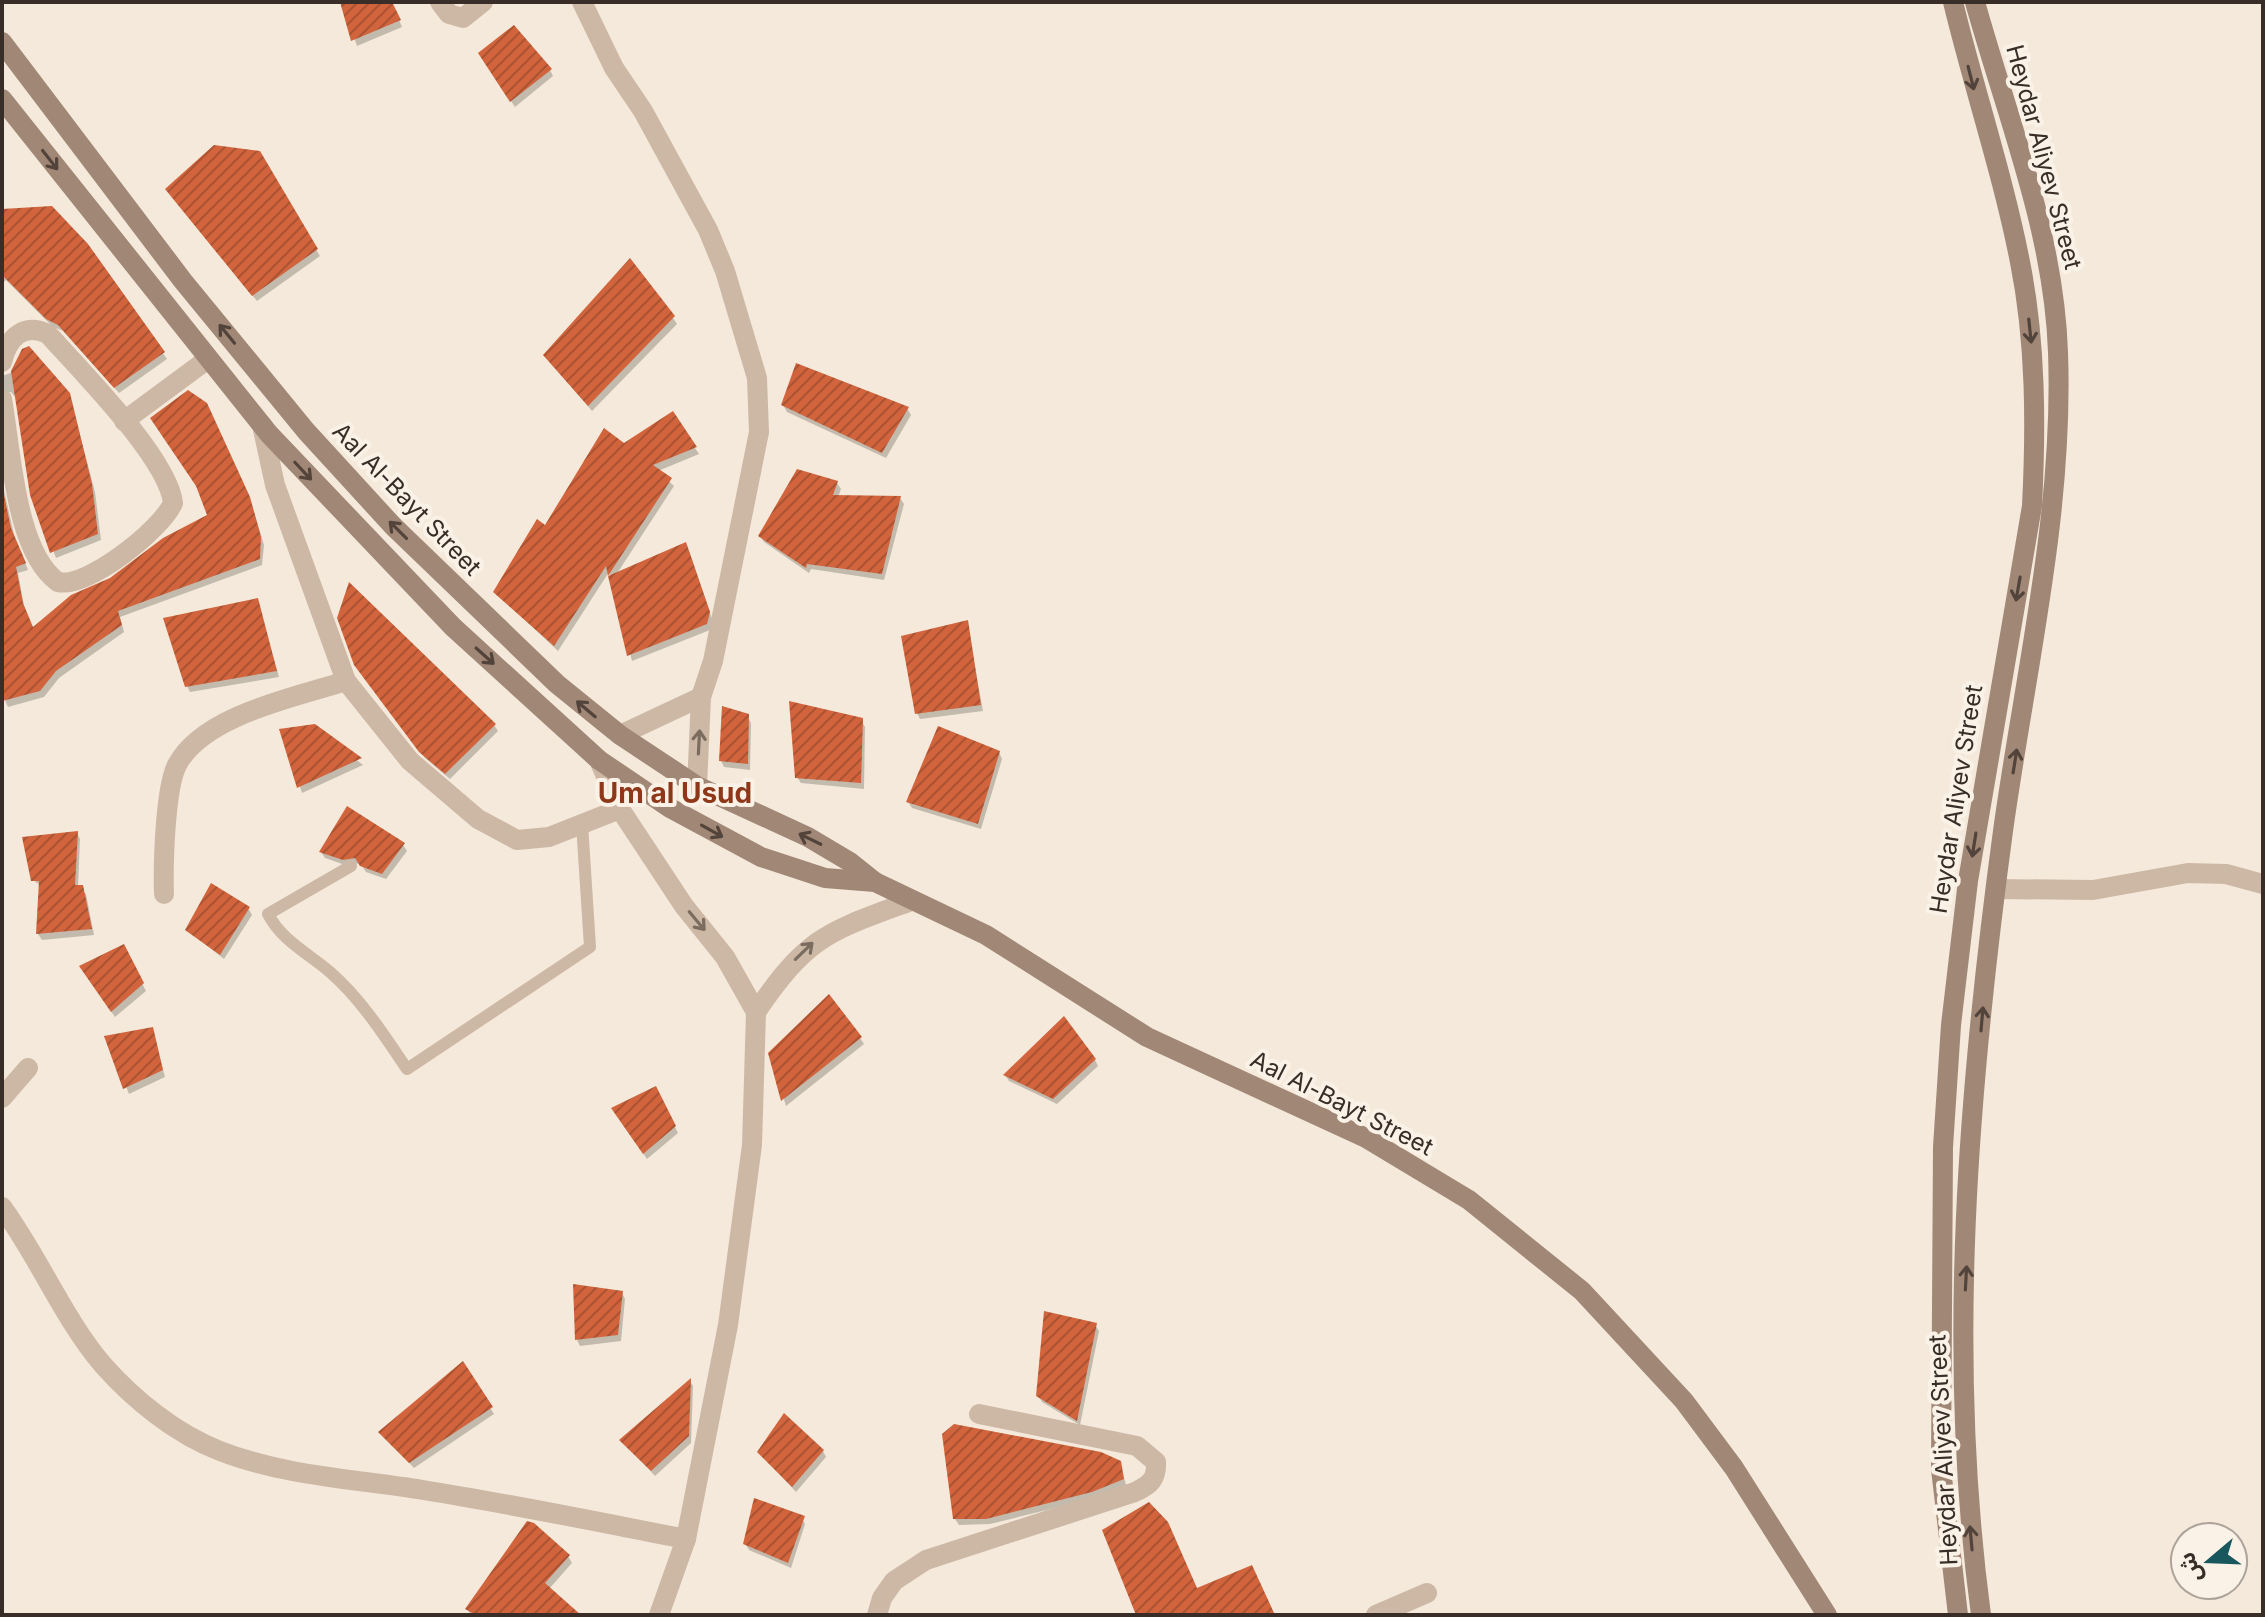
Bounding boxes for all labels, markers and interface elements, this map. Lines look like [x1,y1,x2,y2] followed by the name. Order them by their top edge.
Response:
[2000,42,2088,272] street label: Heydar Aliyev Street
[1965,64,1980,90] one-way arrow
[41,149,59,170] one-way arrow
[2022,317,2037,344] one-way arrow
[218,325,236,345] one-way arrow
[327,417,487,581] street label: Aal Al-Bayt Street
[293,460,311,480] one-way arrow
[389,521,408,540] one-way arrow
[2010,576,2025,601] one-way arrow
[474,647,494,665] one-way arrow
[1924,682,1988,915] street label: Heydar Aliyev Street
[577,700,597,718] one-way arrow
[692,729,707,755] one-way arrow
[2008,749,2023,774] one-way arrow
[598,776,752,810] district label: Um al Usud
[700,824,723,840] one-way arrow
[799,831,823,846] one-way arrow
[1965,832,1980,858] one-way arrow
[688,910,706,931] one-way arrow
[794,942,813,961] one-way arrow
[1975,1006,1990,1033] one-way arrow
[1246,1044,1438,1162] street label: Aal Al-Bayt Street
[1958,1265,1973,1292] one-way arrow
[1922,1334,1964,1566] street label: Heydar Aliyev Street
[2169,1521,2249,1601] north arrow
[1963,1525,1978,1552] one-way arrow
[2173,1549,2207,1586] text: ش

